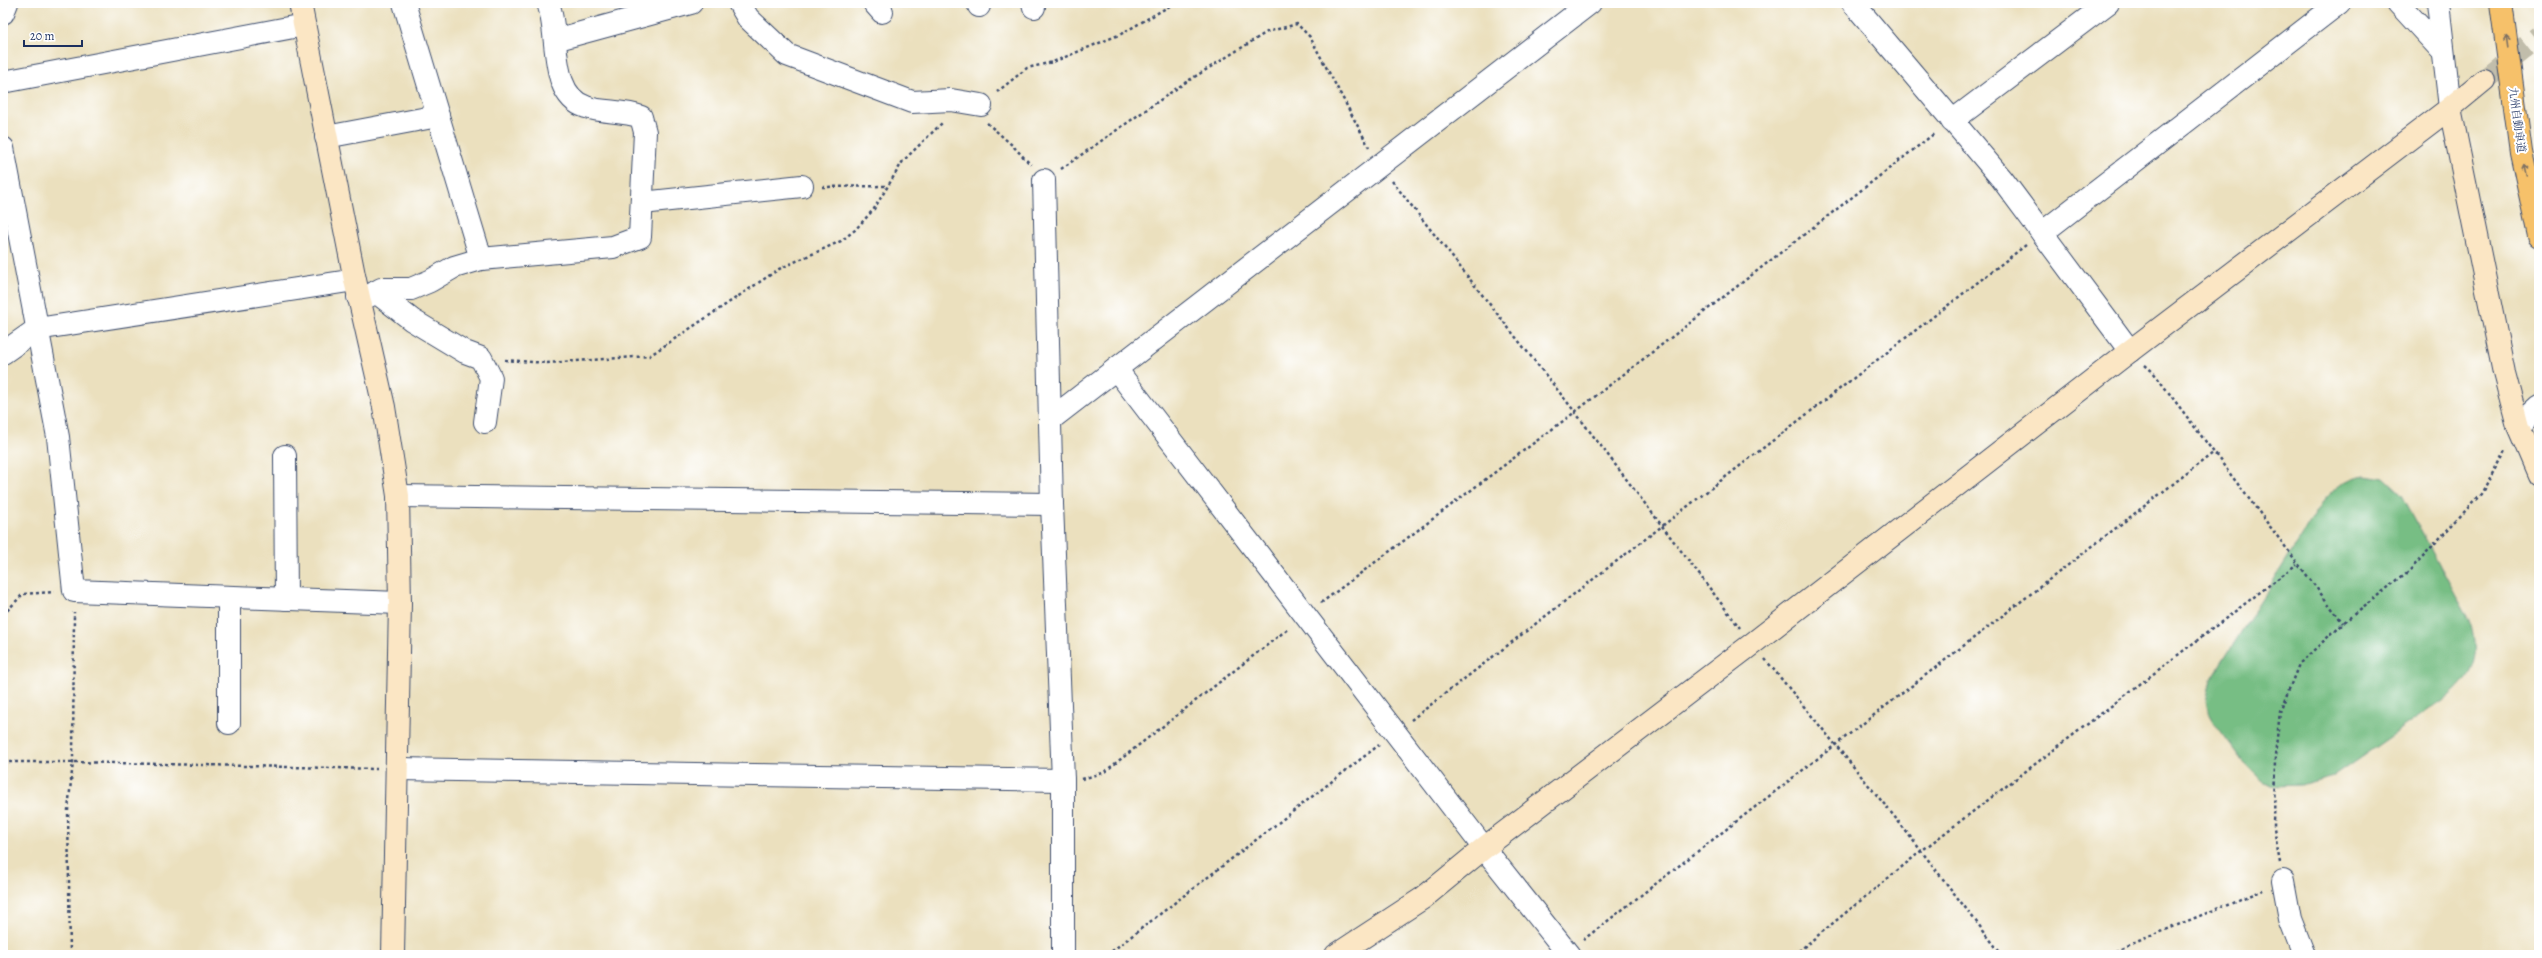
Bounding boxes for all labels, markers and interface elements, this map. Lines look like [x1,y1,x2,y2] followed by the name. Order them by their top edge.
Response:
[24,22,82,48] scale bar
[30,28,54,44] text: 20 m
[2503,36,2510,49] one-way arrow
[2505,86,2529,154] street label: 九州自動車道
[2521,164,2529,177] one-way arrow

